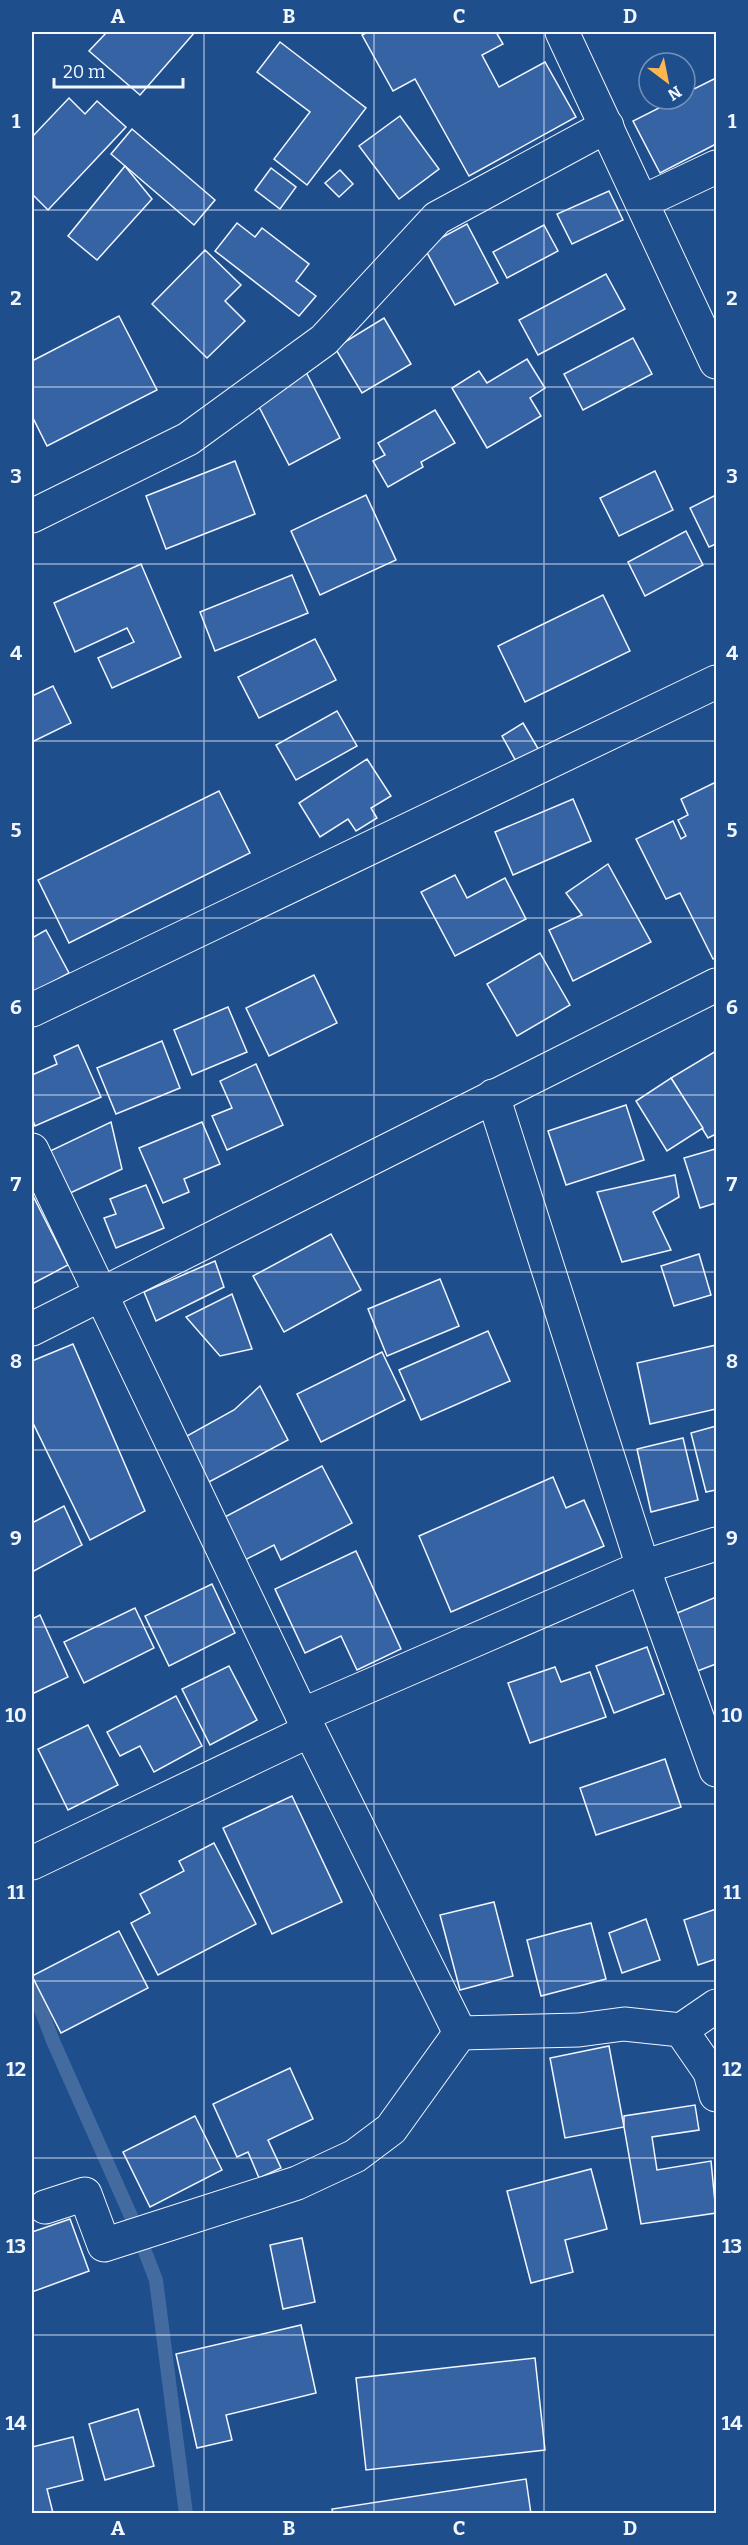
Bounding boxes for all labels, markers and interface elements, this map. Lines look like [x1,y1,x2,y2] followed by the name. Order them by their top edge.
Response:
[111,4,126,28] text: A
[283,4,296,28] text: B
[453,4,465,28] text: C
[623,4,637,28] text: D
[54,51,183,89] scale bar
[637,51,697,111] north arrow
[63,61,105,83] text: 20 m
[664,82,685,105] text: N
[12,109,21,133] text: 1
[728,109,737,133] text: 1
[10,286,22,310] text: 2
[726,286,738,310] text: 2
[10,464,22,488] text: 3
[726,464,738,488] text: 3
[10,641,22,665] text: 4
[726,641,738,665] text: 4
[11,818,22,842] text: 5
[727,818,738,842] text: 5
[10,995,22,1019] text: 6
[726,995,738,1019] text: 6
[11,1172,22,1196] text: 7
[727,1172,738,1196] text: 7
[10,1349,22,1373] text: 8
[726,1349,738,1373] text: 8
[10,1526,22,1550] text: 9
[726,1526,738,1550] text: 9
[5,1703,27,1727] text: 10
[721,1703,743,1727] text: 10
[7,1880,25,1904] text: 11
[723,1880,741,1904] text: 11
[6,2057,26,2081] text: 12
[722,2057,742,2081] text: 12
[6,2234,26,2258] text: 13
[722,2234,742,2258] text: 13
[6,2411,26,2435] text: 14
[722,2411,742,2435] text: 14
[111,2516,126,2540] text: A
[283,2516,296,2540] text: B
[453,2516,465,2540] text: C
[623,2516,637,2540] text: D

